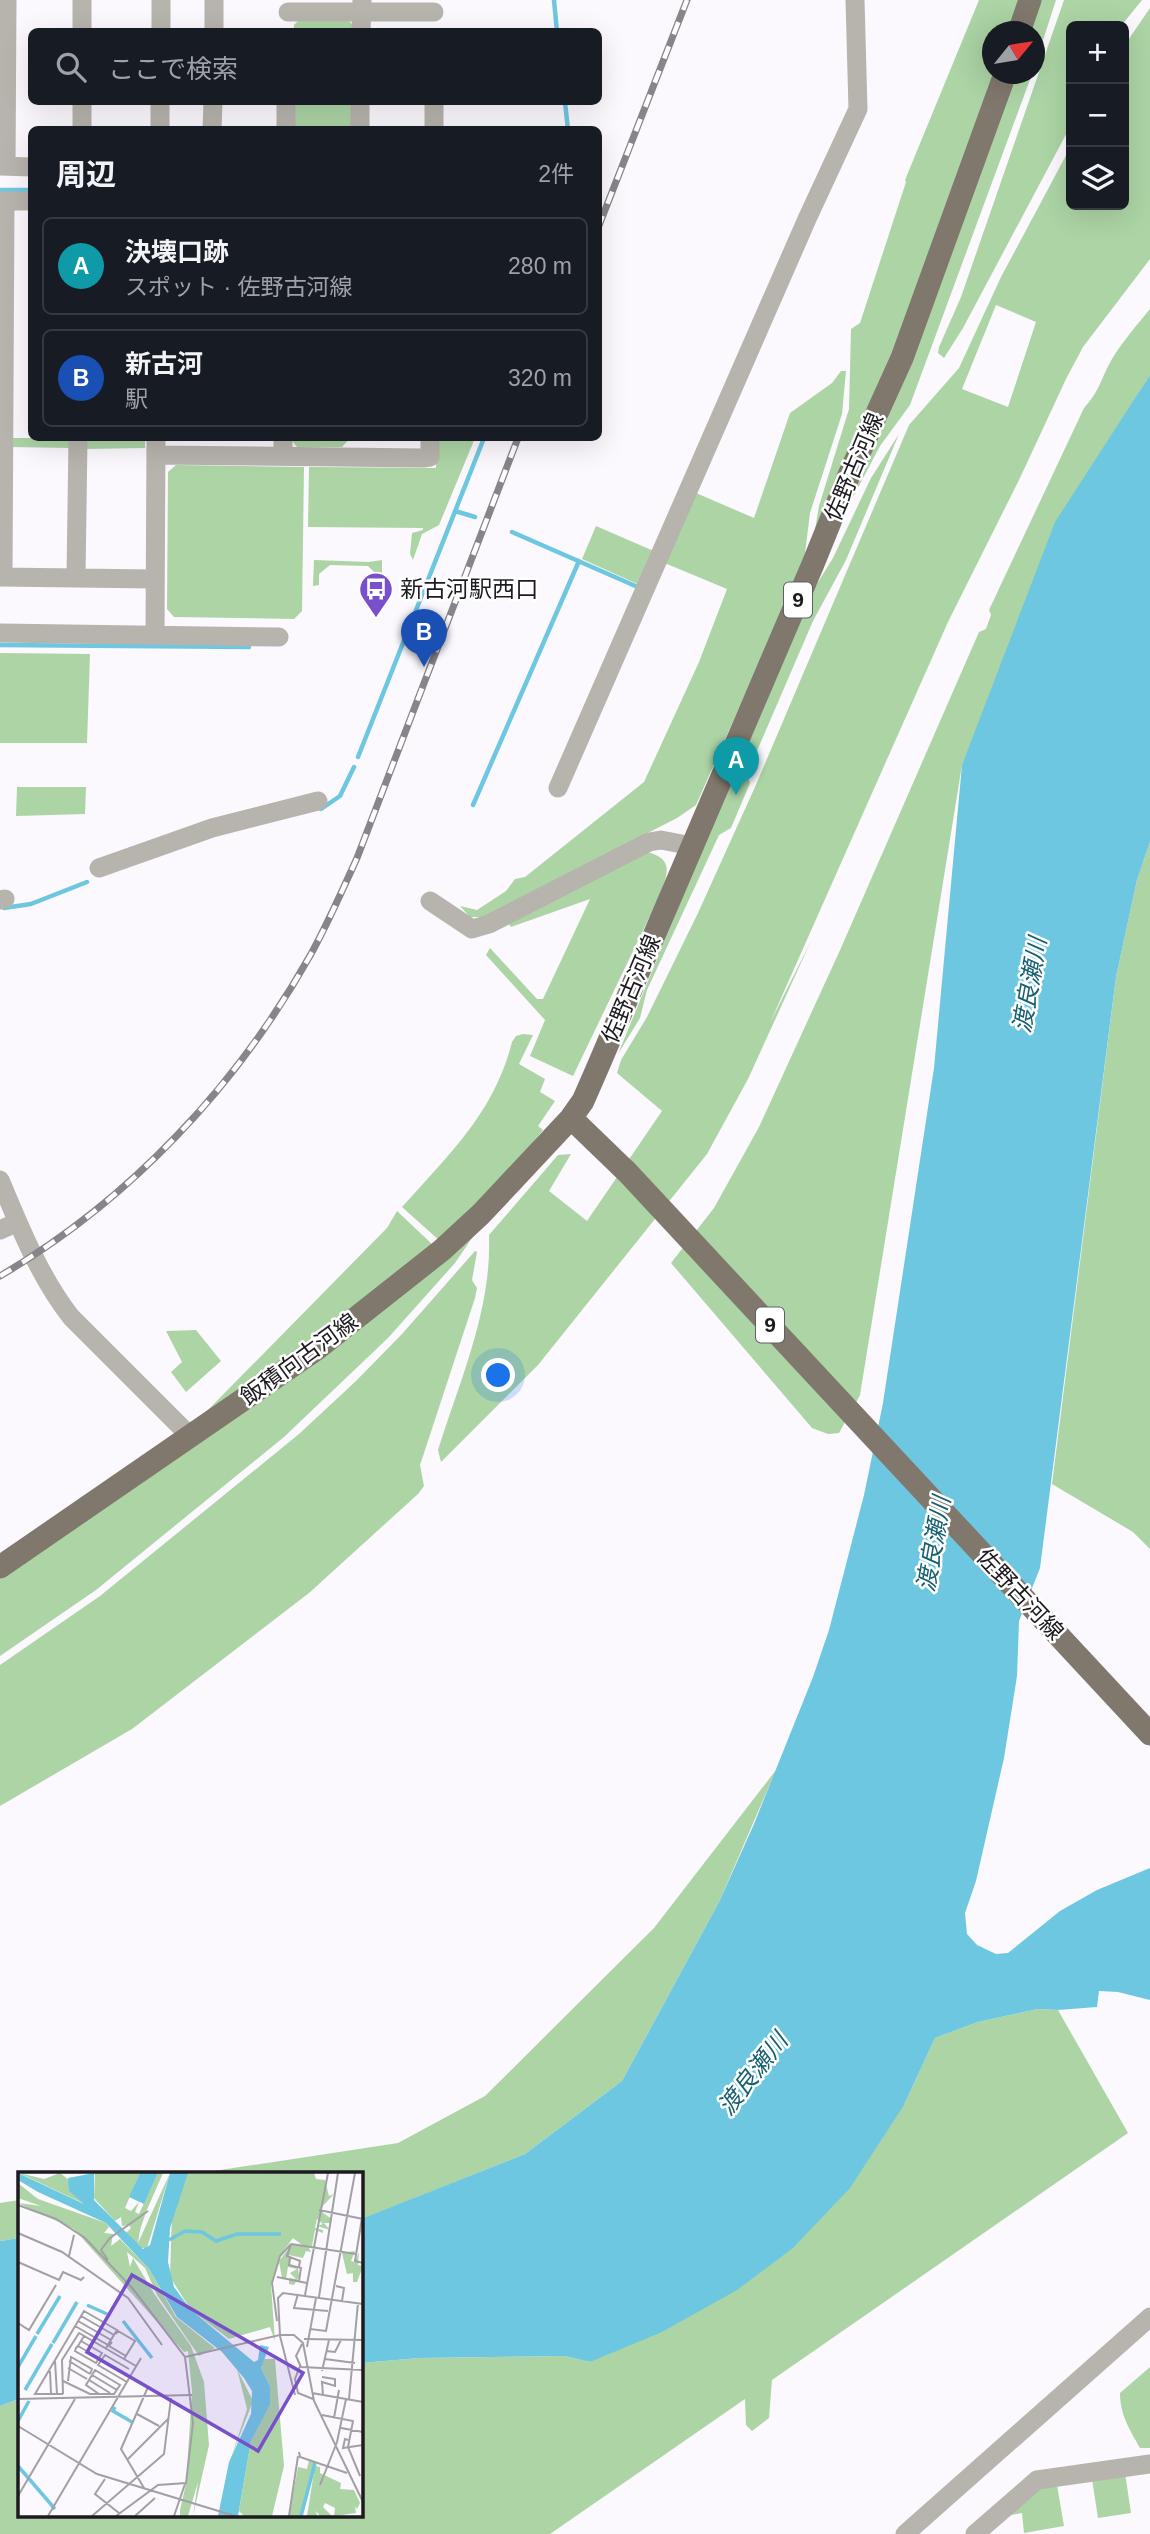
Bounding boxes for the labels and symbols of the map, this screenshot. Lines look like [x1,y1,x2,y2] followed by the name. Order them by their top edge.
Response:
[982,21,1045,84] north arrow
[820,409,888,525] street label: 佐野古河線
[357,570,395,619] bus stop icon: 新古河駅西口
[400,576,538,602] place label: 新古河駅西口
[784,582,812,618] road number: 9
[401,609,447,667] pin: B
[713,737,759,795] pin: A
[597,931,665,1047] street label: 佐野古河線
[1008,932,1052,1035] water label: 渡良瀬川
[236,1308,362,1410] street label: 飯積向古河線
[756,1308,784,1342] road number: 9
[481,1358,515,1392] your location
[912,1491,956,1594] water label: 渡良瀬川
[971,1543,1069,1645] street label: 佐野古河線
[712,2025,795,2120] water label: 渡良瀬川
[18,2172,362,2516] inset map

